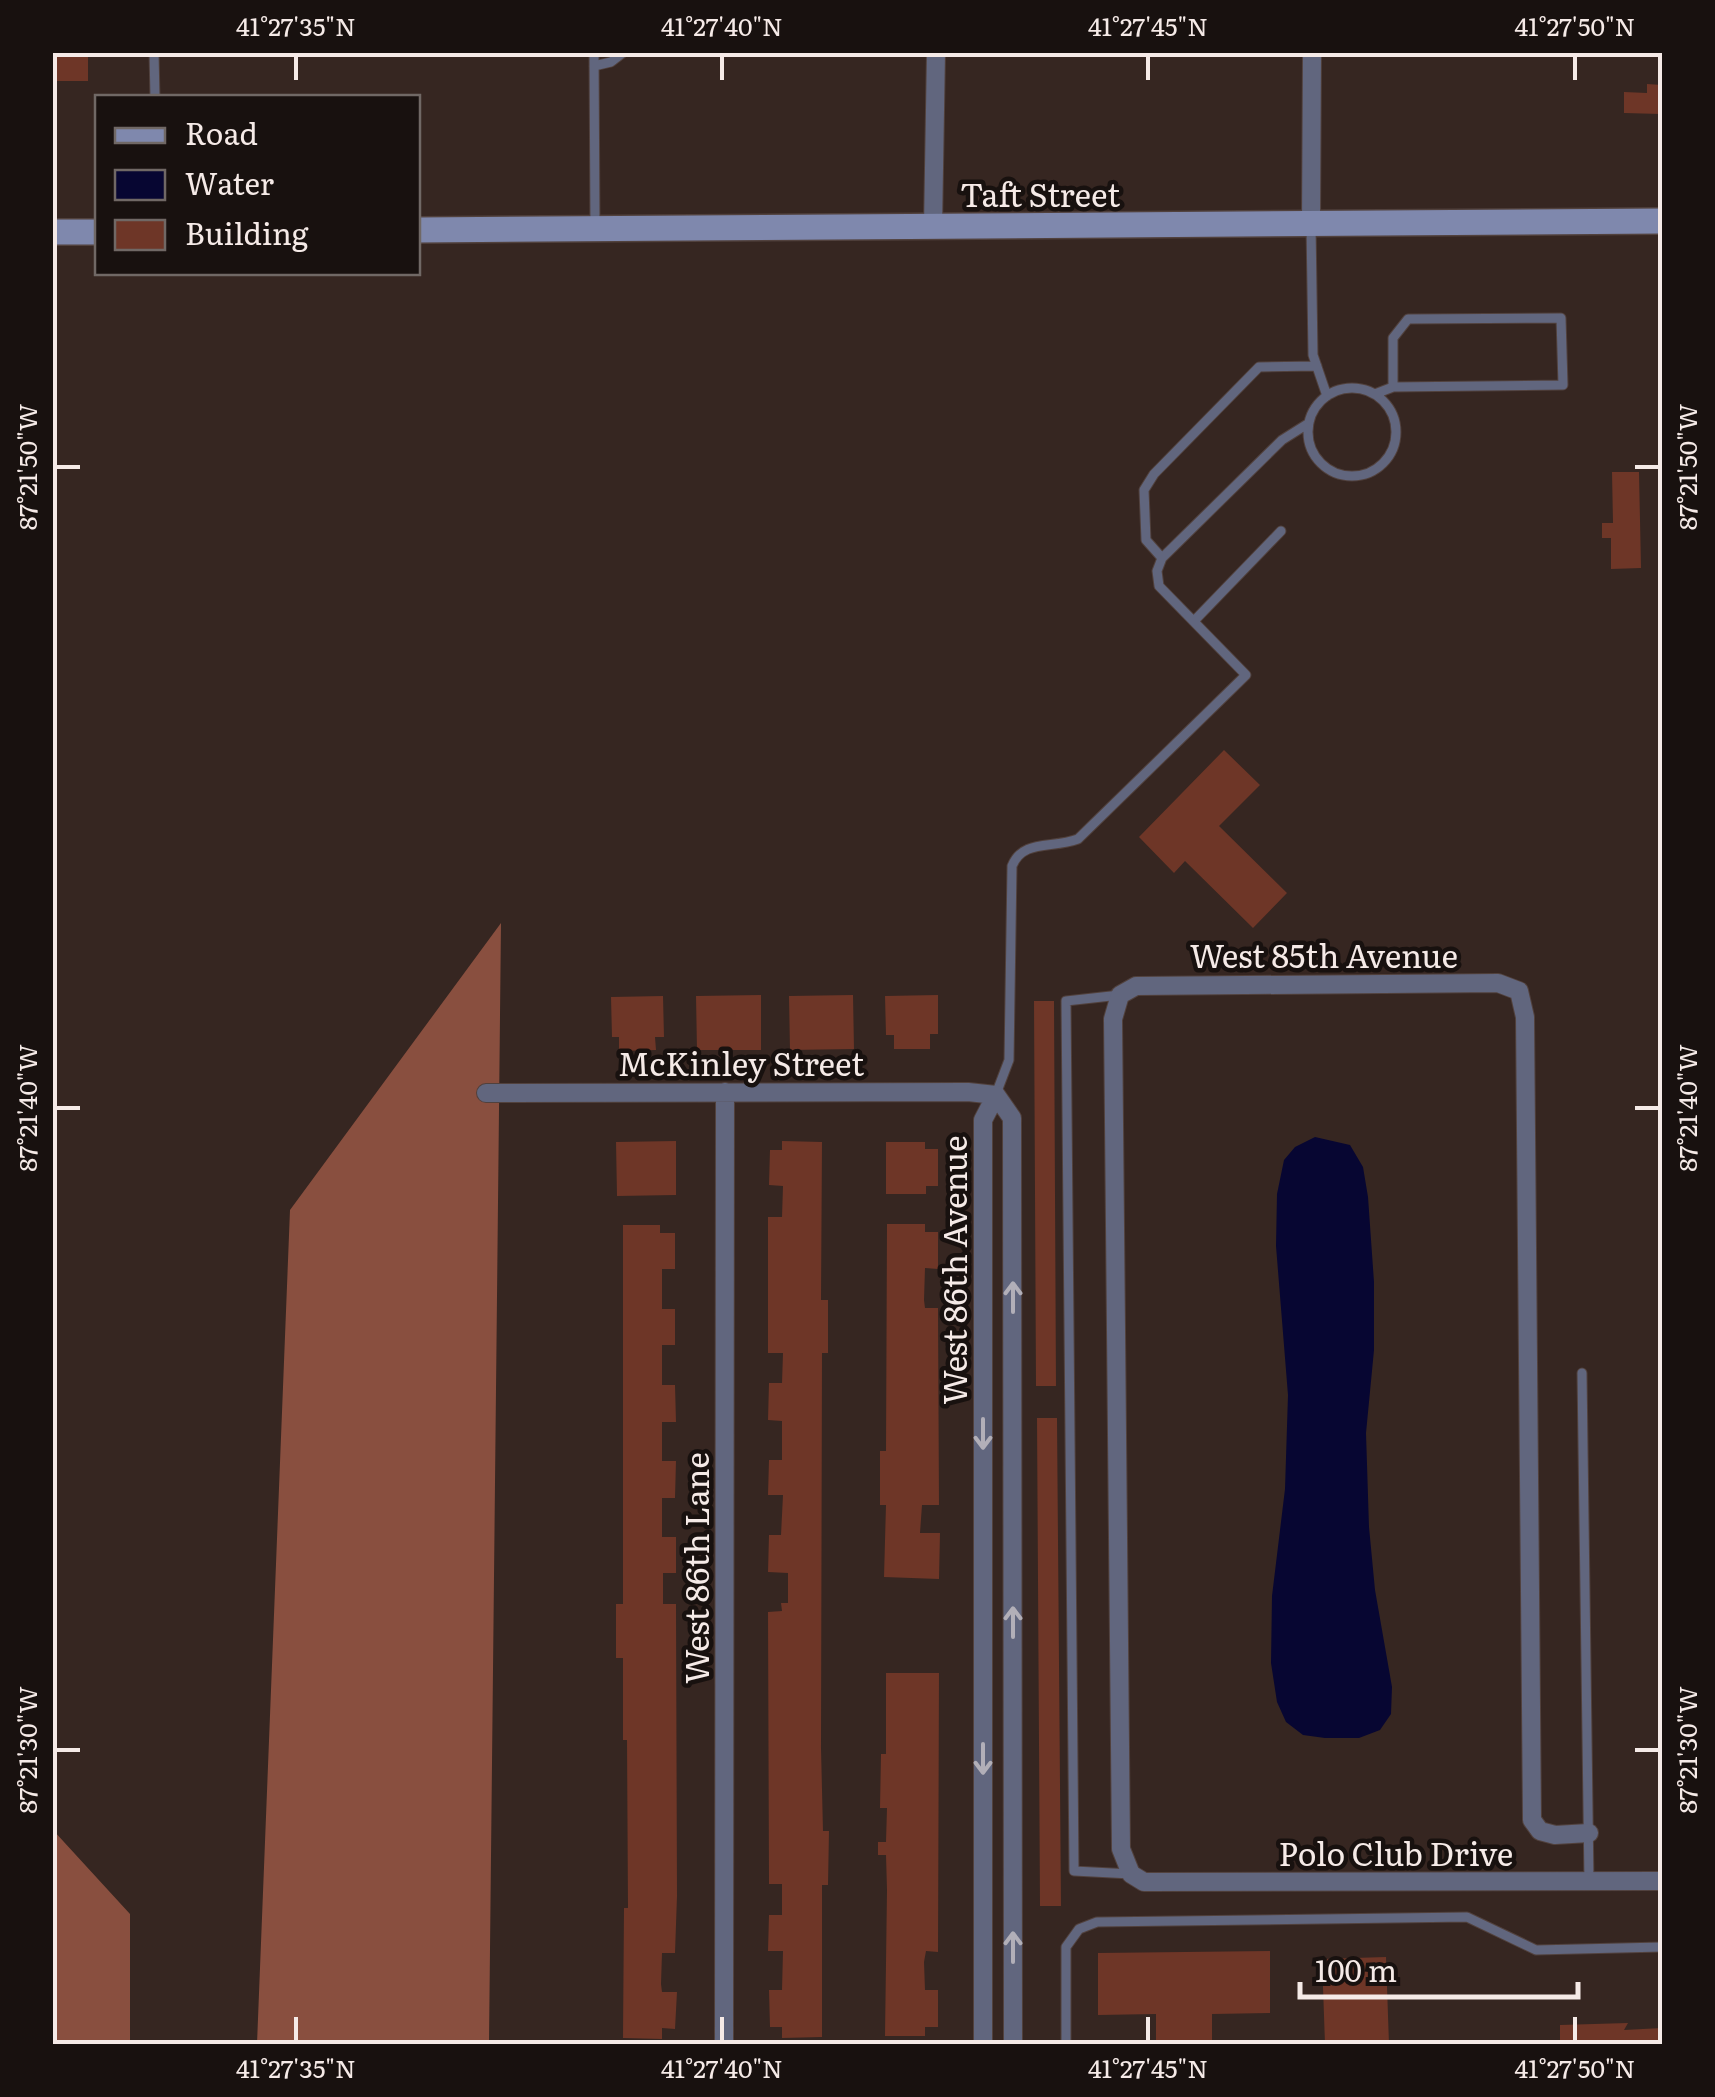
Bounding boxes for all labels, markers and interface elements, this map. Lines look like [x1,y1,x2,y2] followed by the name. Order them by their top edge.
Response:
[236,7,356,44] text: 41°27'35"N
[661,7,783,44] text: 41°27'40"N
[1088,7,1208,44] text: 41°27'45"N
[1515,7,1635,44] text: 41°27'50"N
[95,95,420,275] legend
[185,110,258,154] text: Road
[185,160,274,204] text: Water
[960,169,1120,217] street label: Taft Street
[185,210,309,254] text: Building
[8,404,45,530] text: 87°21'50"W
[1668,404,1705,530] text: 87°21'50"W
[1190,930,1458,978] street label: West 85th Avenue
[618,1038,864,1086] street label: McKinley Street
[8,1044,45,1172] text: 87°21'40"W
[1668,1044,1705,1172] text: 87°21'40"W
[929,1135,977,1405] street label: West 86th Avenue
[1004,1282,1022,1314] one-way arrow
[974,1418,992,1450] one-way arrow
[671,1452,719,1684] street label: West 86th Lane
[1004,1607,1022,1640] one-way arrow
[8,1686,45,1814] text: 87°21'30"W
[1668,1686,1705,1814] text: 87°21'30"W
[974,1742,992,1775] one-way arrow
[1279,1828,1513,1876] street label: Polo Club Drive
[1004,1932,1022,1964] one-way arrow
[1300,1937,1578,1999] scale bar
[1315,1947,1397,1991] text: 100 m
[236,2049,356,2086] text: 41°27'35"N
[661,2049,783,2086] text: 41°27'40"N
[1088,2049,1208,2086] text: 41°27'45"N
[1515,2049,1635,2086] text: 41°27'50"N

